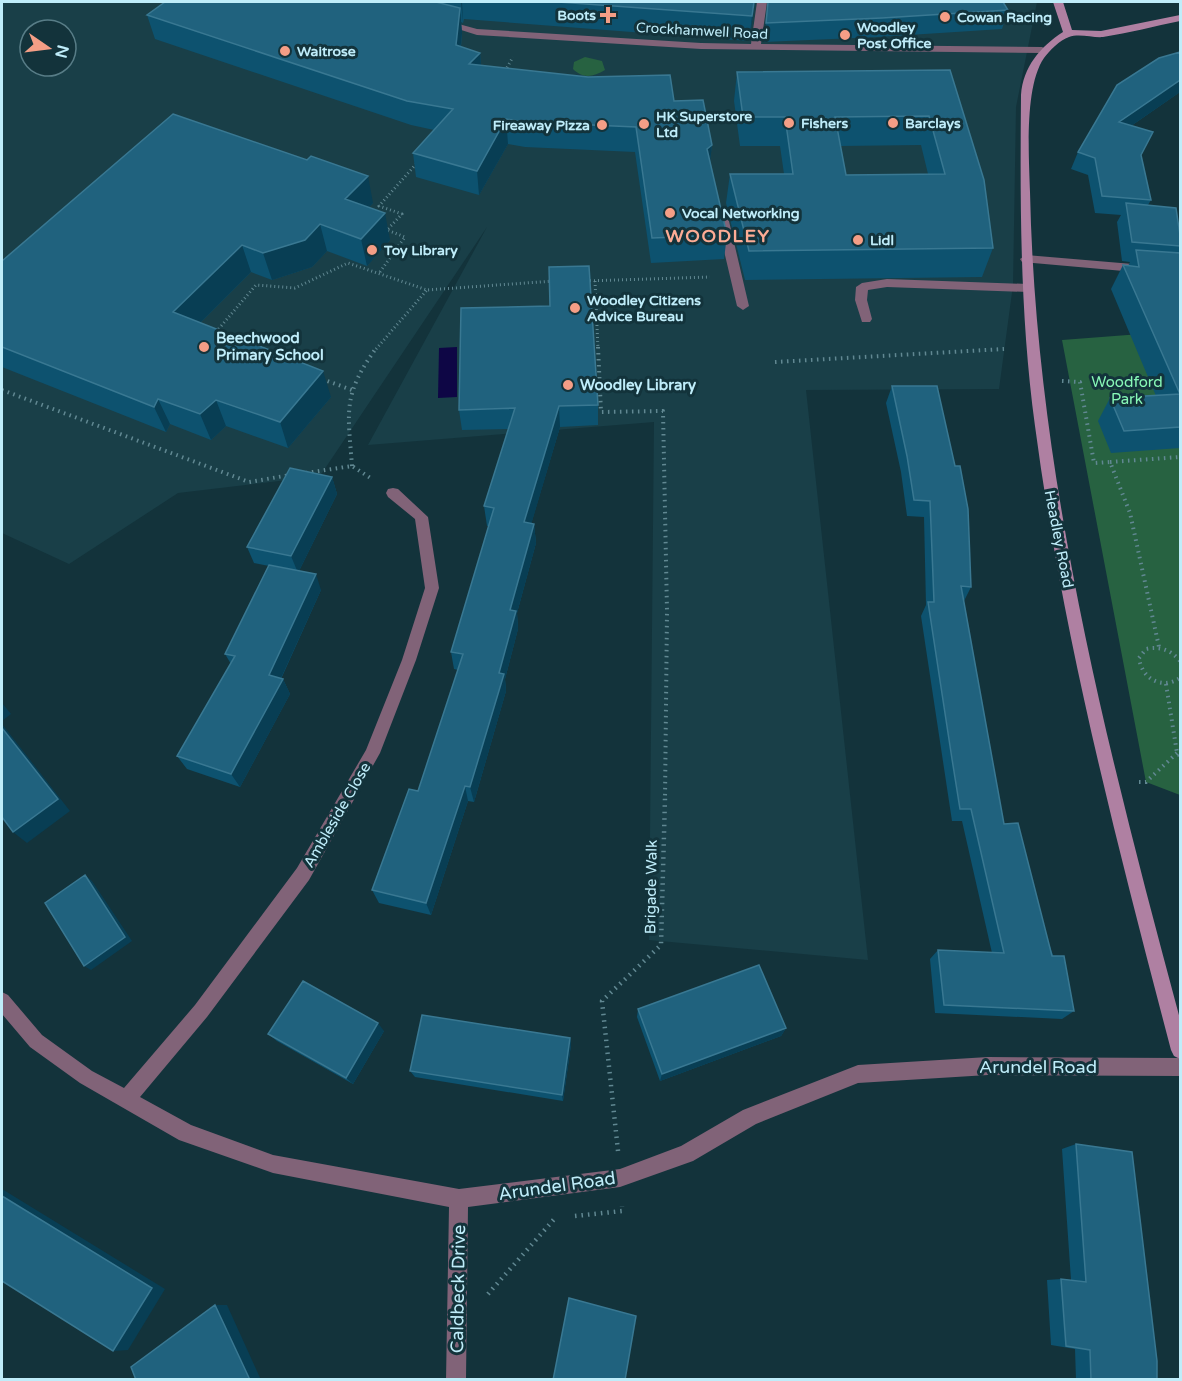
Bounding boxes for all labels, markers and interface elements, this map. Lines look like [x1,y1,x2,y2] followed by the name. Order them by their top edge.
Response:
[557,7,596,24] place label: Boots
[601,8,615,22] marker: Boots
[957,9,1052,26] place label: Cowan Racing
[938,10,952,24] marker: Cowan Racing
[18,18,78,78] north arrow
[636,19,768,43] street label: Crockhamwell Road
[857,19,932,52] place label: Woodley Post Office
[838,28,852,42] marker: Woodley Post Office
[50,43,73,60] text: N
[297,43,356,60] place label: Waitrose
[278,44,292,58] marker: Waitrose
[656,108,752,141] place label: HK Superstore Ltd
[801,115,848,132] place label: Fishers
[905,115,961,132] place label: Barclays
[782,116,796,130] marker: Fishers
[886,116,900,130] marker: Barclays
[493,117,590,134] place label: Fireaway Pizza
[637,117,651,131] marker: HK Superstore Ltd
[595,118,609,132] marker: Fireaway Pizza
[682,205,800,222] place label: Vocal Networking
[663,206,677,220] marker: Vocal Networking
[666,225,770,247] district label: WOODLEY
[870,232,894,249] place label: Lidl
[851,233,865,247] marker: Lidl
[383,242,458,259] place label: Toy Library
[365,243,379,257] marker: Toy Library
[587,292,701,325] place label: Woodley Citizens Advice Bureau
[568,301,582,315] marker: Woodley Citizens Advice Bureau
[216,329,324,365] place label: Beechwood Primary School
[197,340,211,354] marker: Beechwood Primary School
[1091,373,1163,408] park label: Woodford Park
[580,376,696,395] place label: Woodley Library
[561,378,575,392] marker: Woodley Library
[1041,489,1077,589] street label: Headley Road
[300,759,374,871] street label: Ambleside Close
[641,840,661,934] street label: Brigade Walk
[979,1056,1097,1078] street label: Arundel Road
[497,1167,617,1205] street label: Arundel Road
[446,1225,470,1353] street label: Caldbeck Drive

